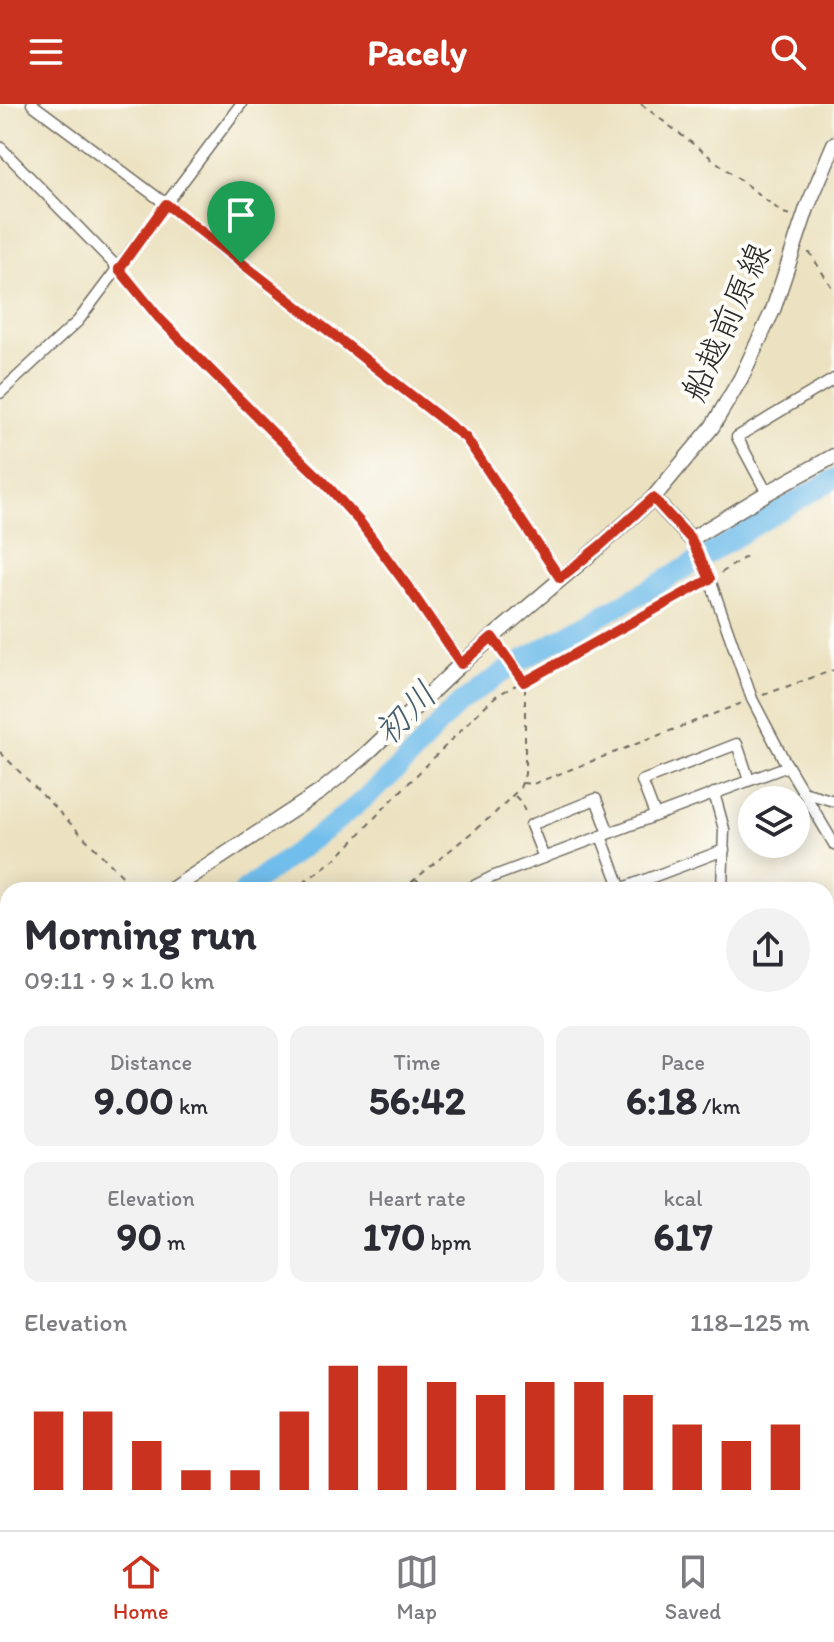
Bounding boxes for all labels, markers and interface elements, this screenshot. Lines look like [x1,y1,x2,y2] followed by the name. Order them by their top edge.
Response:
[24,30,68,74] icon: menu
[766,30,810,74] icon: search
[367,31,467,74] text: Pacely
[207,181,275,263] pin
[219,193,263,237] icon: arrive
[673,236,779,408] street label: 船越前原線
[365,672,445,754] water label: 初川
[738,786,810,858] map controls
[738,786,810,858] button: layers
[24,907,257,960] text: Morning run
[726,908,810,992] button: share
[24,964,215,996] text: 09:11 · 9 × 1.0 km
[110,1049,192,1076] text: Distance
[394,1049,440,1076] text: Time
[661,1049,705,1076] text: Pace
[94,1076,174,1124] text: 9.00
[368,1076,466,1124] text: 56:42
[626,1076,697,1124] text: 6:18
[174,1093,208,1120] text: km
[697,1093,740,1120] text: /km
[107,1185,195,1212] text: Elevation
[368,1185,466,1212] text: Heart rate
[663,1185,703,1212] text: kcal
[116,1212,162,1260] text: 90
[363,1212,426,1260] text: 170
[653,1212,713,1260] text: 617
[162,1229,186,1256] text: m
[426,1229,471,1256] text: bpm
[24,1306,127,1338] text: Elevation
[690,1306,810,1338] text: 118–125 m
[113,1550,169,1625] tab: Home
[395,1550,439,1625] tab: Map
[665,1550,721,1625] tab: Saved

